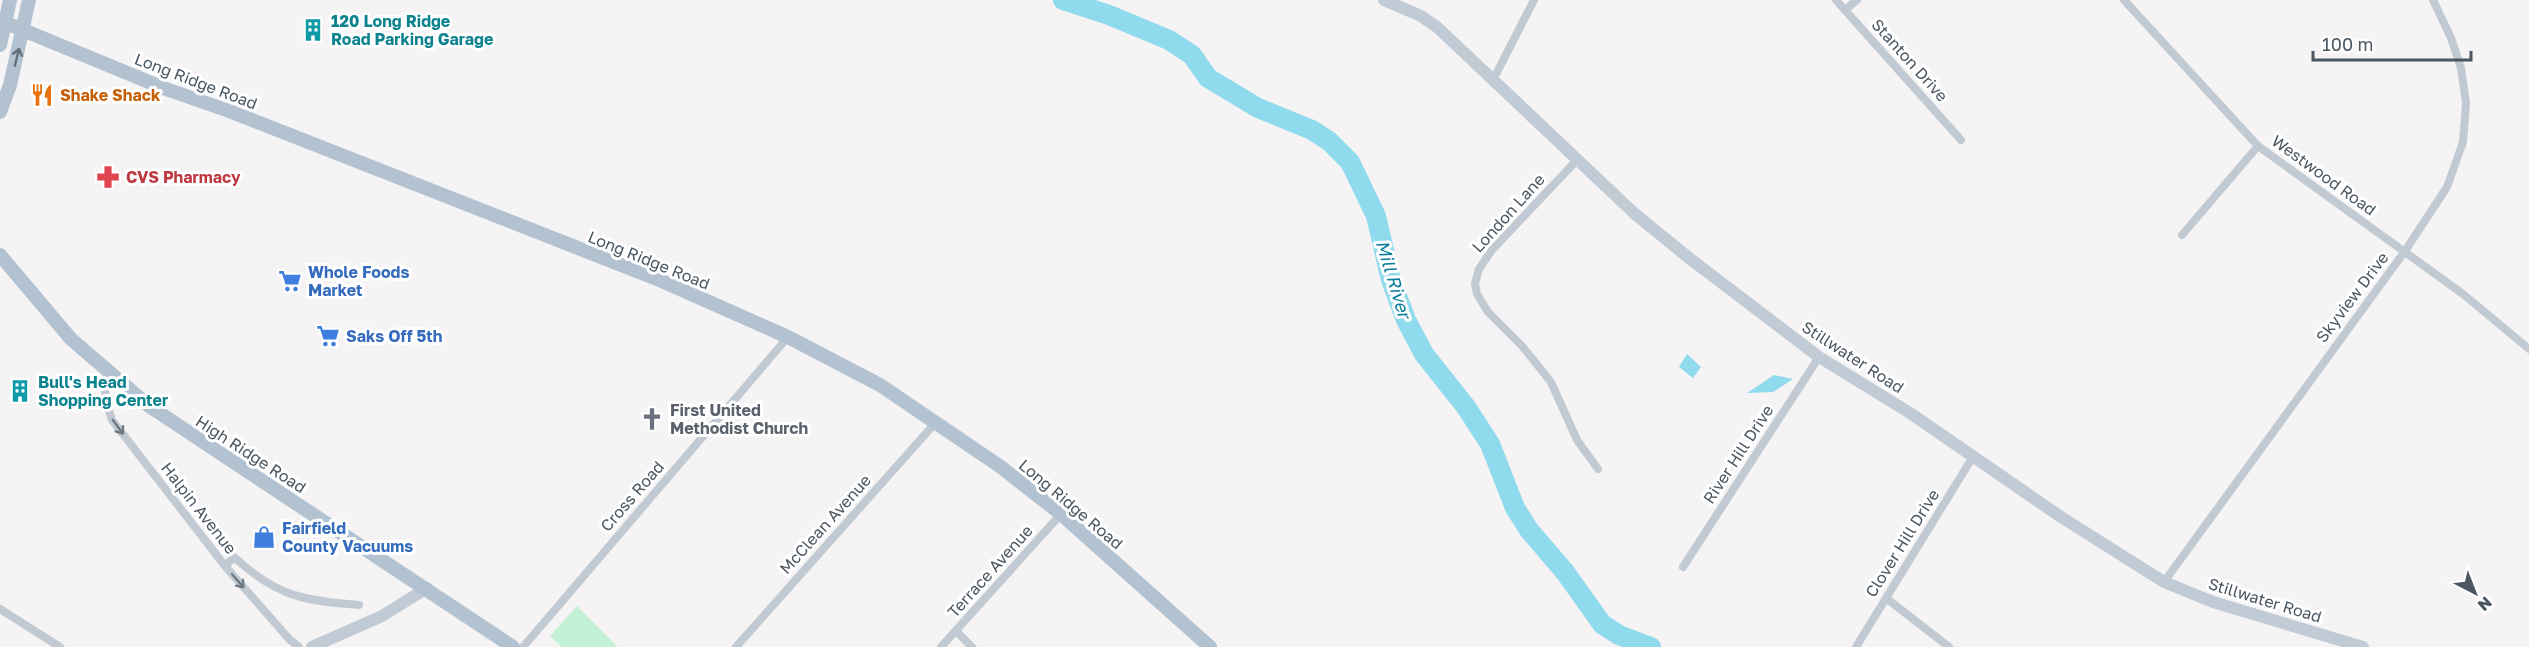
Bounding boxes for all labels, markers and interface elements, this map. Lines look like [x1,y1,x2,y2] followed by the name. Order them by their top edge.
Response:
[331,11,493,49] place label: 120 Long Ridge Road Parking Garage
[1868,14,1952,106] street label: Stanton Drive
[300,17,326,43] building icon: 120 Long Ridge Road Parking Garage
[2313,24,2470,62] scale bar
[2322,33,2373,55] text: 100 m
[11,48,23,67] one-way arrow
[132,48,260,114] street label: Long Ridge Road
[29,82,55,108] restaurant icon: Shake Shack
[60,85,161,105] place label: Shake Shack
[2268,130,2380,220] street label: Westwood Road
[95,164,121,190] pharmacy icon: CVS Pharmacy
[126,167,241,187] place label: CVS Pharmacy
[1467,169,1549,257] street label: London Lane
[585,226,713,294] street label: Long Ridge Road
[1372,237,1417,324] water label: Mill River
[2312,248,2392,346] street label: Skyview Drive
[308,262,409,300] place label: Whole Foods Market
[277,268,303,294] supermarket icon: Whole Foods Market
[1798,317,1908,397] street label: Stillwater Road
[315,323,341,349] supermarket icon: Saks Off 5th
[346,326,442,346] place label: Saks Off 5th
[38,372,168,410] place label: Bull's Head Shopping Center
[7,378,33,404] building icon: Bull's Head Shopping Center
[670,400,808,438] place label: First United Methodist Church
[1699,401,1777,507] street label: River Hill Drive
[639,406,665,432] church icon: First United Methodist Church
[192,411,310,497] street label: High Ridge Road
[112,418,124,434] one-way arrow
[1015,455,1127,553] street label: Long Ridge Road
[596,457,668,535] street label: Cross Road
[157,458,241,558] street label: Halpin Avenue
[775,470,875,578] street label: McClean Avenue
[1861,485,1943,601] street label: Clover Hill Drive
[282,518,413,556] place label: Fairfield County Vacuums
[943,521,1037,621] street label: Terrace Avenue
[251,524,277,550] shop icon: Fairfield County Vacuums
[2445,563,2505,623] north arrow
[231,573,245,588] one-way arrow
[2206,573,2324,627] street label: Stillwater Road
[2474,593,2496,616] text: N

